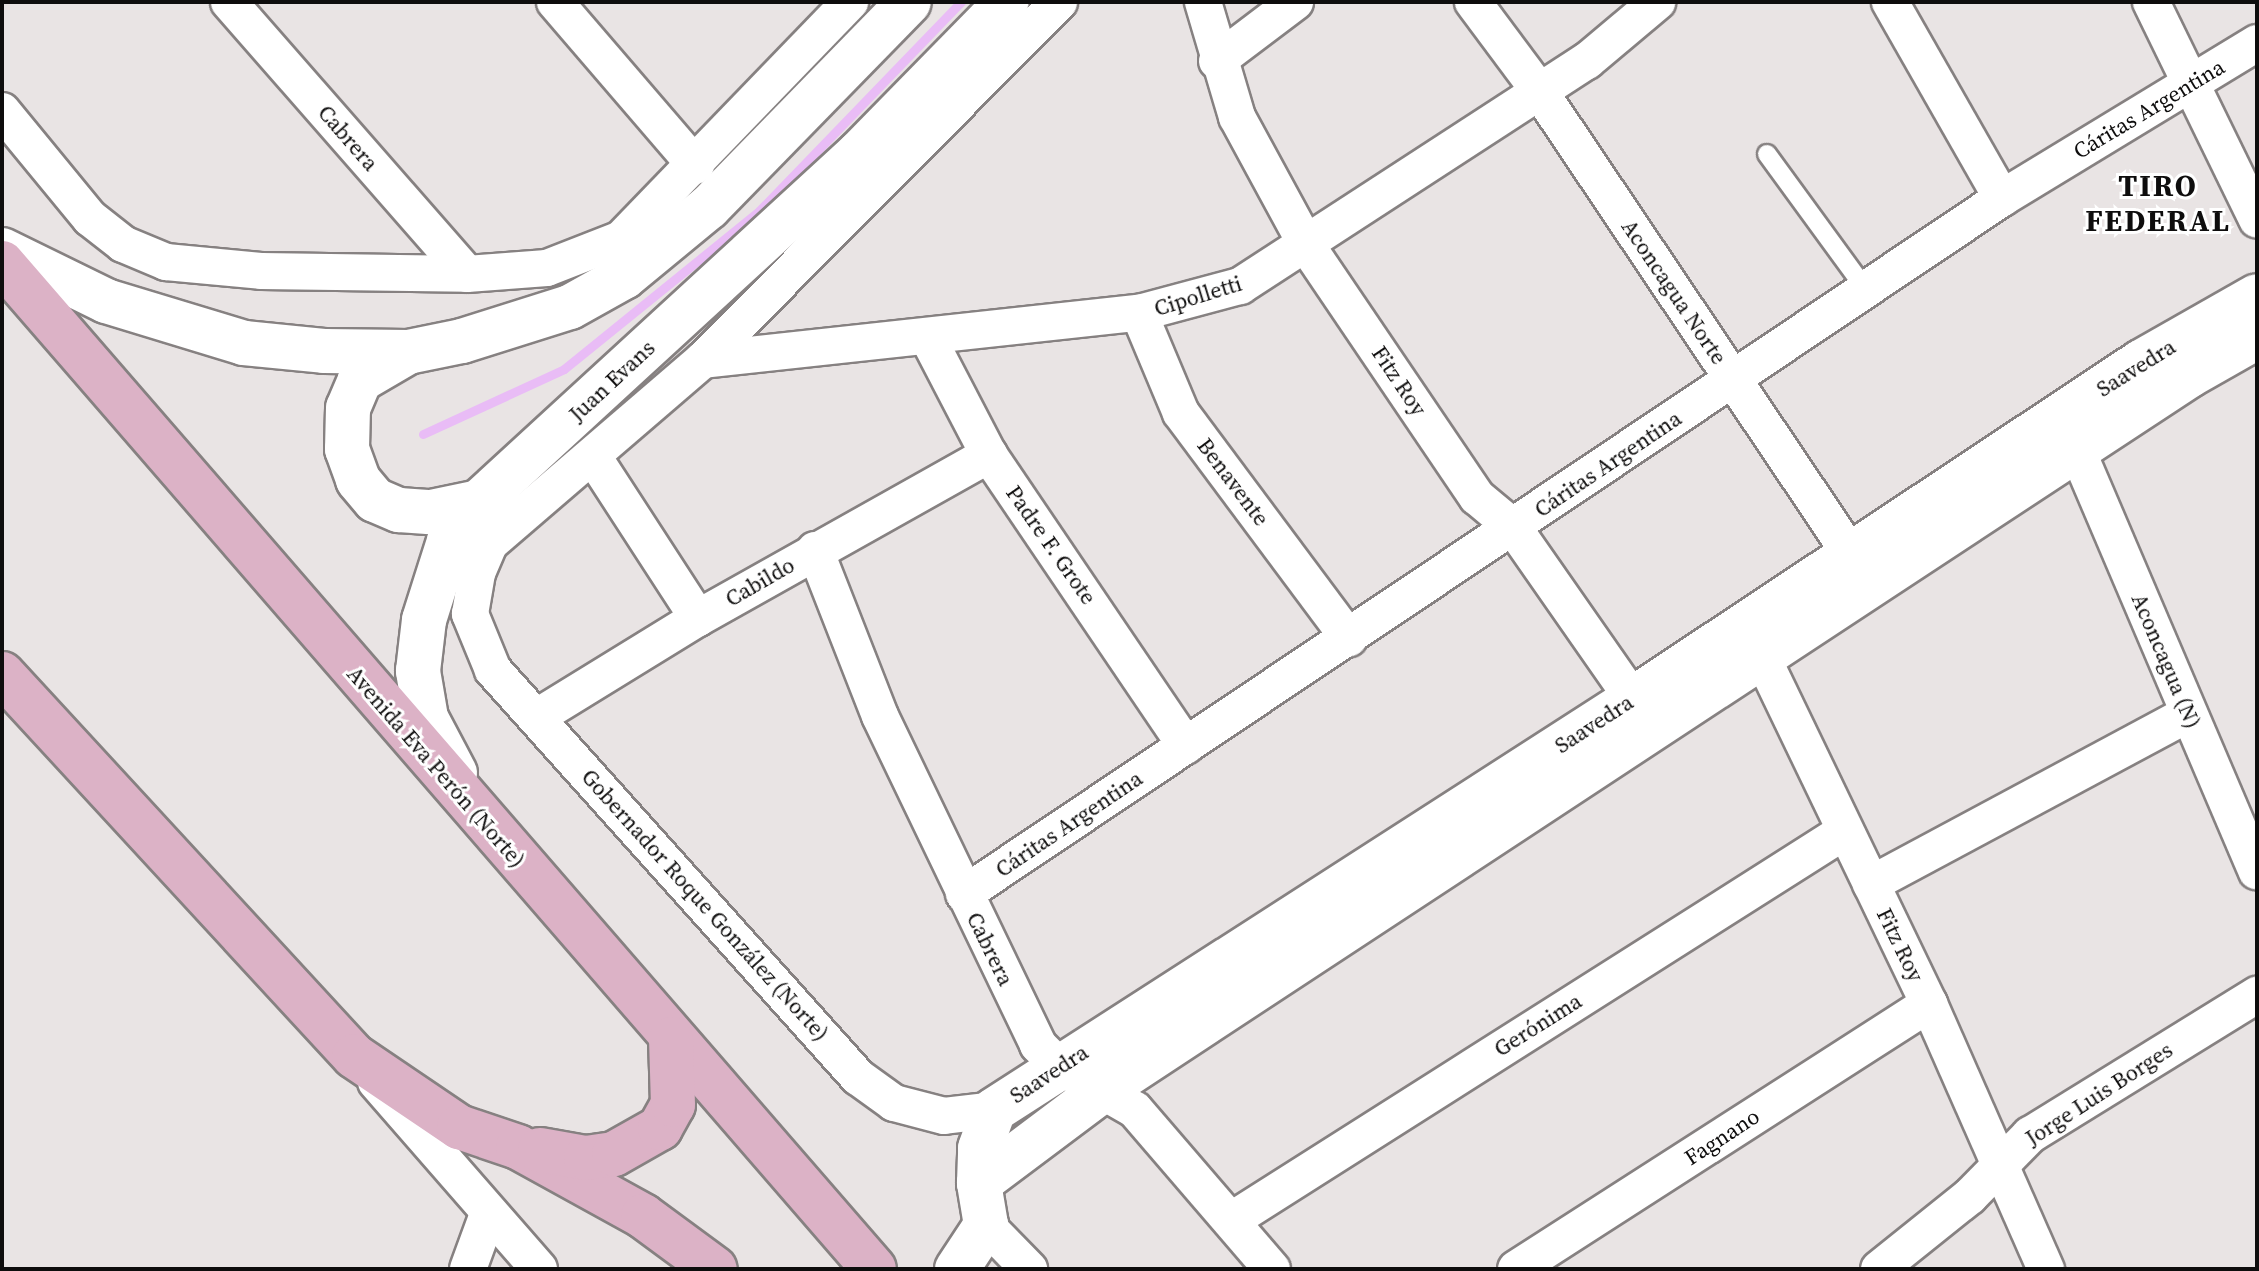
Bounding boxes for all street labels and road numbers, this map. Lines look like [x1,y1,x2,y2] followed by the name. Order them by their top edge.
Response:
[2069,54,2229,164] street label: Cáritas Argentina
[312,100,384,176] street label: Cabrera
[1616,215,1732,369] street label: Aconcagua Norte
[1151,270,1245,322] street label: Cipolletti
[2092,334,2180,402] street label: Saavedra
[564,335,660,427] street label: Juan Evans
[1366,341,1432,421] street label: Fitz Roy
[1530,405,1686,523] street label: Cáritas Argentina
[1192,433,1274,531] street label: Benavente
[1000,481,1102,609] street label: Padre F. Grote
[721,552,799,612] street label: Cabildo
[2126,590,2206,732] street label: Aconcagua (N)
[342,661,530,873] street label: Avenida Eva Perón (Norte)
[1550,689,1638,759] street label: Saavedra
[576,764,834,1046] street label: Gobernador Roque González (Norte)
[991,765,1147,883] street label: Cáritas Argentina
[1871,904,1929,986] street label: Fitz Roy
[961,908,1019,990] street label: Cabrera
[1489,988,1587,1062] street label: Gerónima
[2020,1037,2178,1151] street label: Jorge Luis Borges
[1005,1039,1093,1109] street label: Saavedra
[1680,1103,1764,1171] street label: Fagnano

